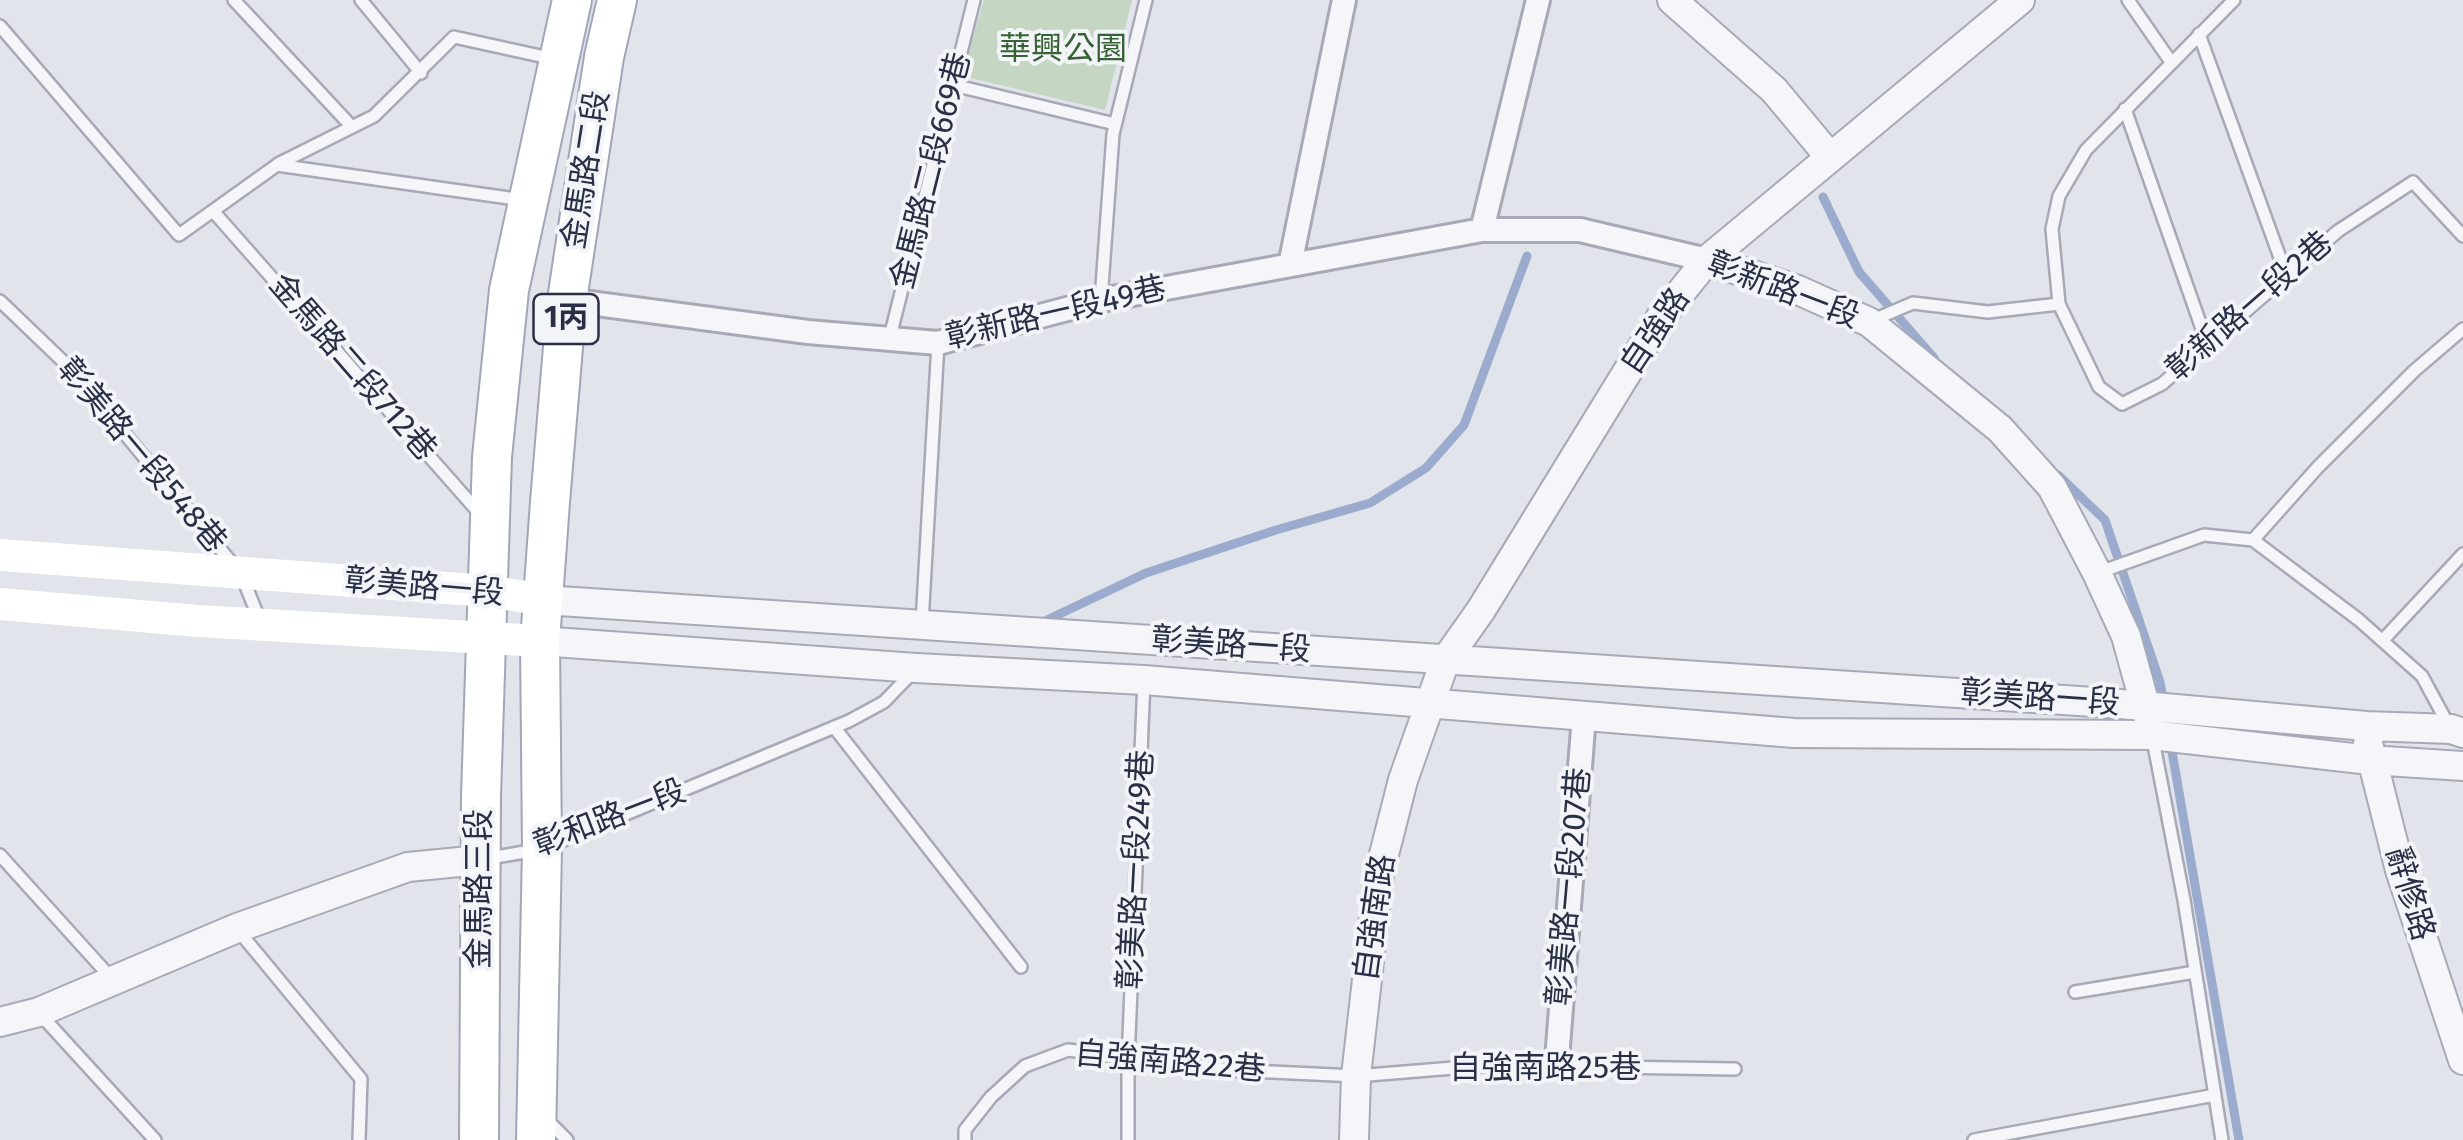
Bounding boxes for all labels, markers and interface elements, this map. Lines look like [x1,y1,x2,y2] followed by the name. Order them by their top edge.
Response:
[999,31,1127,69] park label: 華興公園
[884,49,980,293] street label: 金馬路二段669巷
[556,88,618,252] street label: 金馬路二段
[2159,224,2341,390] street label: 彰新路一段2巷
[1701,244,1865,338] street label: 彰新路一段
[260,267,444,469] street label: 金馬路二段712巷
[942,270,1170,358] street label: 彰新路一段49巷
[1613,281,1699,383] street label: 自強路
[534,294,598,344] road number: 1丙
[48,351,234,561] street label: 彰美路一段548巷
[343,562,505,614] street label: 彰美路一段
[1150,621,1312,671] street label: 彰美路一段
[1959,674,2121,724] street label: 彰美路一段
[1112,749,1162,991] street label: 彰美路一段249巷
[1540,766,1600,1008] street label: 彰美路一段207巷
[528,772,692,866] street label: 彰和路一段
[461,809,499,969] street label: 金馬路三段
[2377,842,2441,946] street label: 辭修路
[1348,852,1404,984] street label: 自強南路
[1073,1036,1267,1090] street label: 自強南路22巷
[1449,1050,1641,1088] street label: 自強南路25巷

